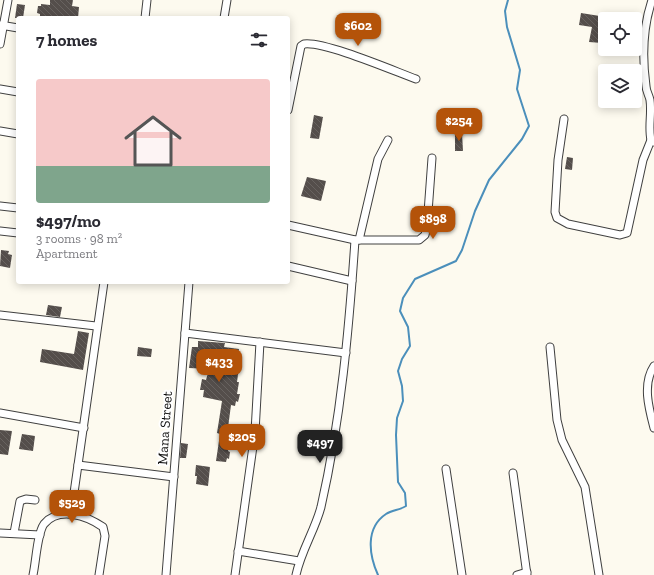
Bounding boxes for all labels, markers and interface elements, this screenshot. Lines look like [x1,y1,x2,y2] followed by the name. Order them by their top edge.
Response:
[598,12,642,108] map controls
[598,12,642,56] button: locate
[334,13,382,47] pin: $602
[344,18,372,33] text: $602
[248,29,270,51] icon: filters
[36,30,97,50] text: 7 homes
[598,64,642,108] button: layers
[117,105,189,177] icon: home
[435,108,483,142] pin: $254
[445,113,473,128] text: $254
[409,206,457,240] pin: $898
[36,211,101,231] text: $497/mo
[419,211,447,226] text: $898
[36,231,122,246] text: 3 rooms · 98 m²
[36,246,98,261] text: Apartment
[195,349,243,383] pin: $433
[205,354,233,369] text: $433
[154,390,176,465] street label: Mana Street
[218,424,266,458] pin: $205
[228,429,256,444] text: $205
[296,430,344,464] pin: $497
[306,435,334,450] text: $497
[48,490,96,524] pin: $529
[58,495,86,510] text: $529

